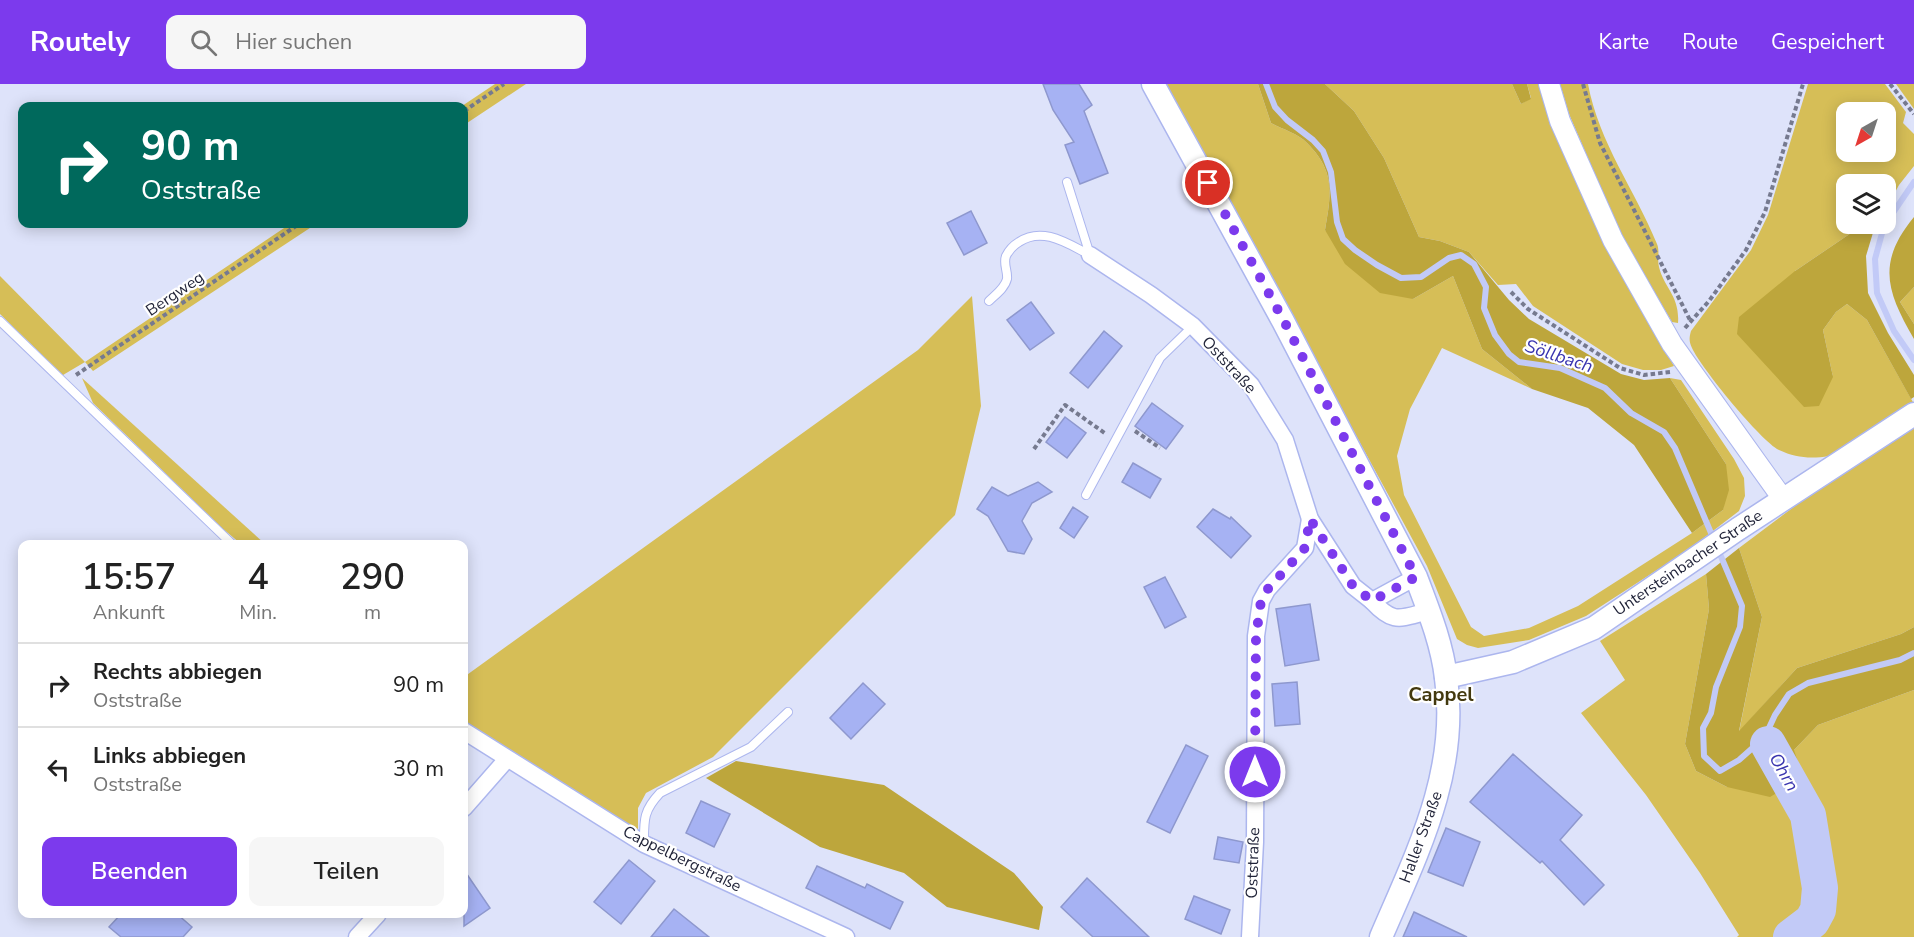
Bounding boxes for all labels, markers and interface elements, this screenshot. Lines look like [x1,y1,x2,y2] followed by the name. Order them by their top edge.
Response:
[166,15,586,69] search box
[30,23,130,61] text: Routely
[187,26,220,59] icon: search
[235,27,352,57] text: Hier suchen
[1599,28,1649,56] text: Karte
[1682,28,1738,56] text: Route
[1771,28,1884,56] text: Gespeichert
[1836,102,1896,162] north arrow
[1836,102,1896,234] map controls
[141,118,240,175] text: 90 m
[42,126,120,204] icon: right
[1182,157,1233,208] pin
[1191,166,1224,199] icon: arrive
[141,172,261,209] text: Oststraße
[1836,174,1896,234] button: layers
[142,267,208,321] street label: Bergweg
[1197,331,1261,399] street label: Oststraße
[1522,334,1596,378] water label: Söllbach
[1609,505,1767,621] street label: Untersteinbacher Straße
[81,553,176,602] text: 15:57
[247,553,269,602] text: 4
[340,553,405,602] text: 290
[93,599,164,626] text: Ankunft
[239,599,277,626] text: Min.
[364,599,381,626] text: m
[93,657,262,687] text: Rechts abbiegen
[42,669,75,702] icon: right
[393,670,444,700] text: 90 m
[1408,681,1474,708] district label: Cappel
[93,687,182,714] text: Oststraße
[1223,740,1287,804] position arrow
[93,741,246,771] text: Links abbiegen
[1763,748,1805,796] water label: Ohrn
[42,753,75,786] icon: left
[393,754,444,784] text: 30 m
[93,771,182,798] text: Oststraße
[1394,788,1448,886] street label: Haller Straße
[619,821,745,897] street label: Cappelbergstraße
[1241,827,1265,899] street label: Oststraße
[42,837,237,906] button: Beenden
[249,837,444,906] button: Teilen

